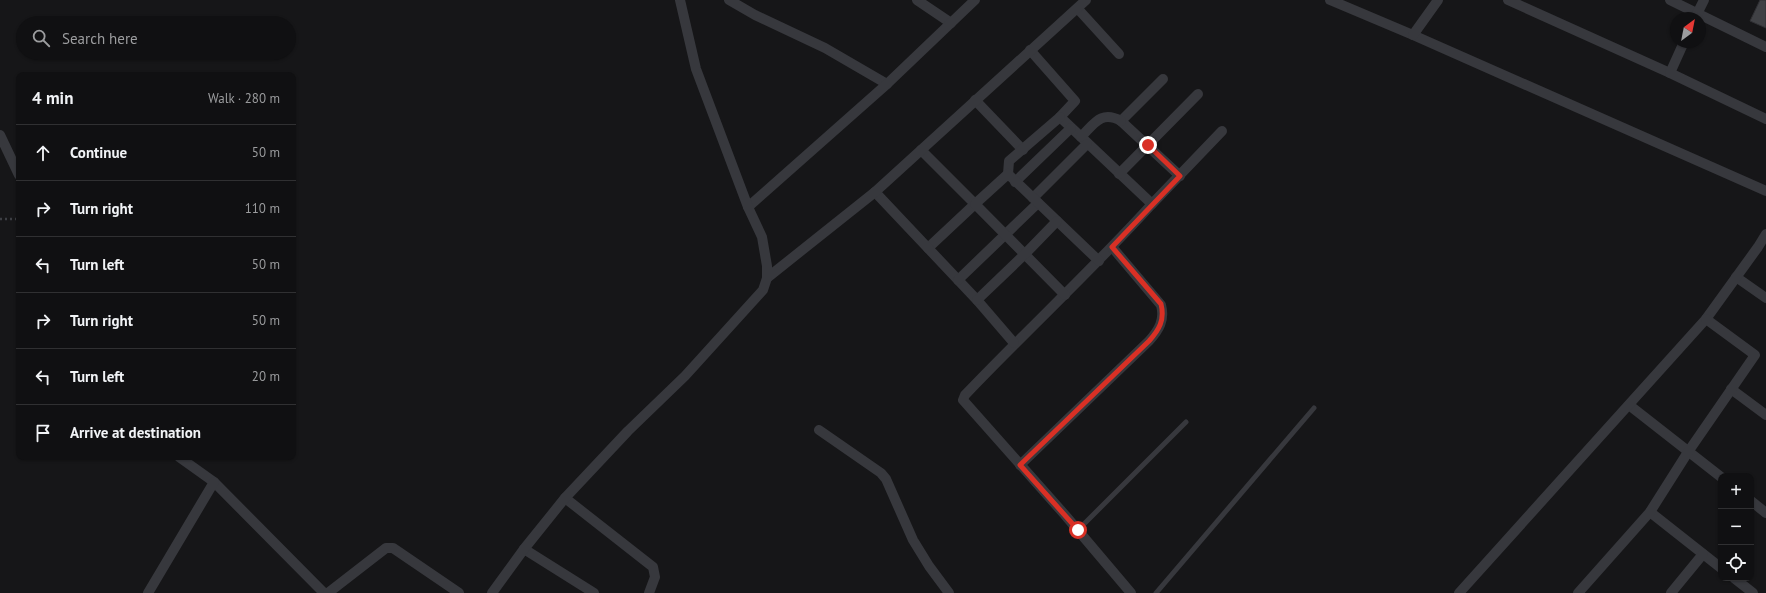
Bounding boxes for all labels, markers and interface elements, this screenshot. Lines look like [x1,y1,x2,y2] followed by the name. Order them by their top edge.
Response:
[1670,12,1706,48] north arrow
[16,16,296,60] search box
[30,27,52,49] icon: search
[62,29,138,48] text: Search here
[32,87,73,109] text: 4 min
[208,90,280,107] text: Walk · 280 m
[1139,136,1157,154] route end
[32,142,54,164] icon: ahead
[70,143,127,162] text: Continue
[252,144,280,161] text: 50 m
[32,198,54,220] icon: right
[70,199,133,218] text: Turn right
[245,200,280,217] text: 110 m
[32,254,54,276] icon: left
[70,255,124,274] text: Turn left
[252,256,280,273] text: 50 m
[32,310,54,332] icon: right
[70,311,133,330] text: Turn right
[252,312,280,329] text: 50 m
[32,366,54,388] icon: left
[70,367,124,386] text: Turn left
[252,368,280,385] text: 20 m
[32,422,54,444] icon: arrive
[70,423,201,442] text: Arrive at destination
[1718,473,1754,581] map controls
[1718,473,1754,509] button: +
[1718,509,1754,545] button: −
[1069,521,1087,539] route start
[1718,545,1754,581] button: locate

